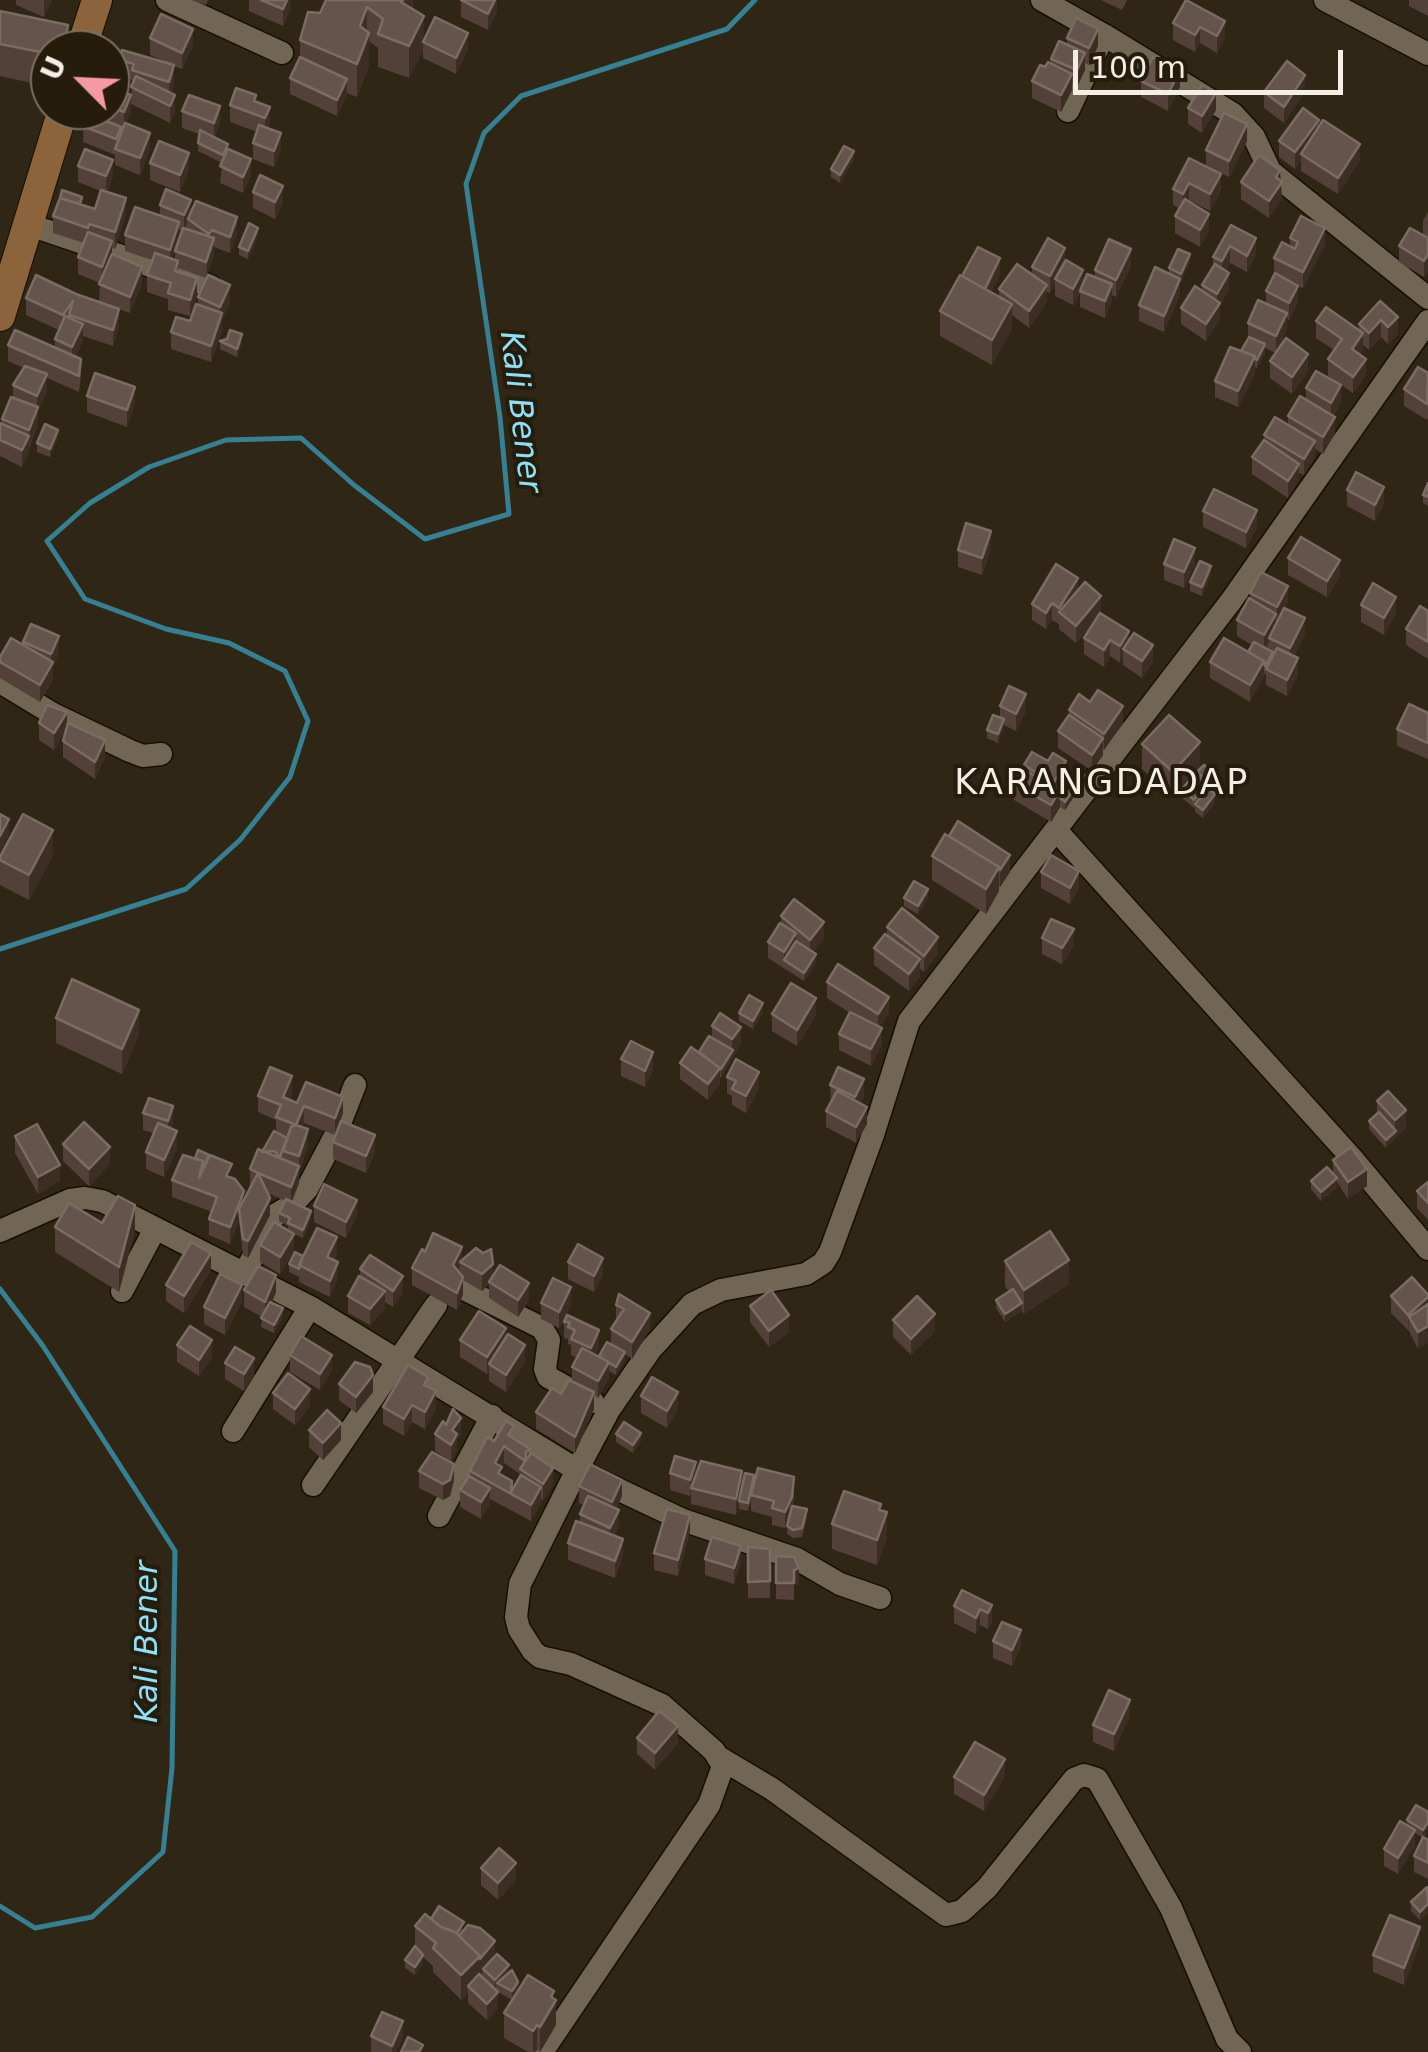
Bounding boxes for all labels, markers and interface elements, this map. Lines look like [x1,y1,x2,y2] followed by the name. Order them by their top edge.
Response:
[30,30,130,130] north arrow
[1078,30,1348,92] scale bar
[1090,50,1186,85] text: 100 m
[34,51,74,86] text: U
[490,329,548,495] water label: Kali Bener
[954,764,1250,806] district label: KARANGDADAP
[130,1561,168,1723] water label: Kali Bener

